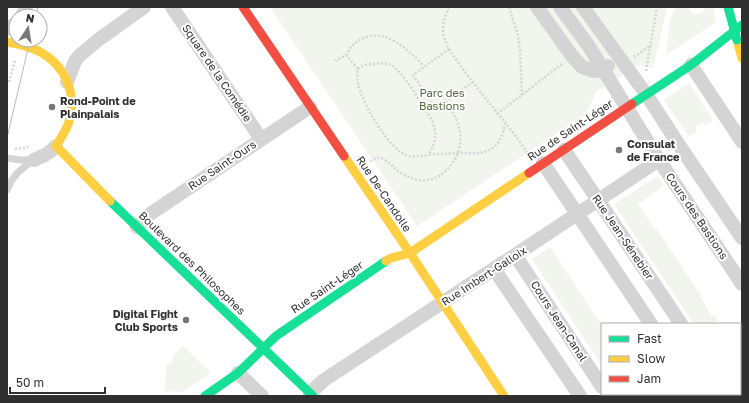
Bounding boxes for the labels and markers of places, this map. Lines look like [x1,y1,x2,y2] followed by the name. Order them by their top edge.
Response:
[60,94,136,120] place label: Rond-Point de Plainpalais
[47,102,57,112] marker: Rond-Point de Plainpalais
[627,137,680,163] place label: Consulat de France
[614,145,624,155] marker: Consulat de France
[113,307,179,333] place label: Digital Fight Club Sports
[181,315,191,325] marker: Digital Fight Club Sports

